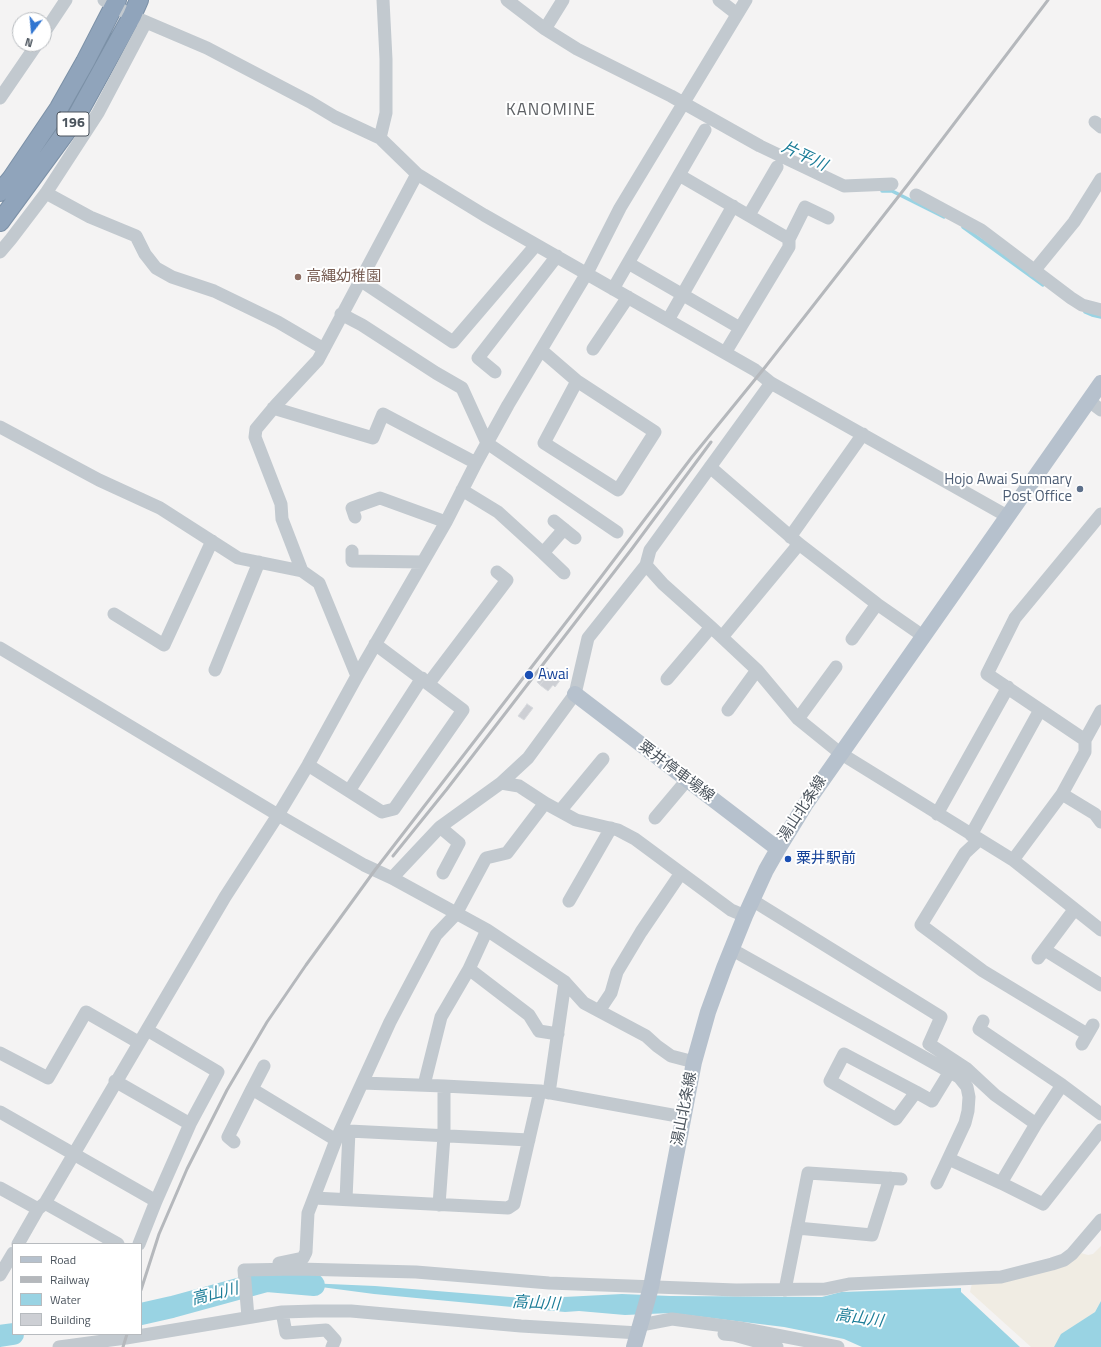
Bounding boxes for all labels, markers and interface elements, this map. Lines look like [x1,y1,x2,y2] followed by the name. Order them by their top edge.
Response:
[12,12,52,52] north arrow
[23,34,35,51] text: N
[506,101,596,121] district label: KANOMINE
[57,112,89,136] road number: 196
[778,138,830,176] water label: 片平川
[306,268,381,286] place label: 高縄幼稚園
[293,272,303,282] marker: 高縄幼稚園
[944,471,1072,506] place label: Hojo Awai Summary Post Office
[1075,484,1085,494] marker: Hojo Awai Summary Post Office
[538,666,569,684] place label: Awai
[523,669,535,681] marker: Awai
[635,738,717,806] street label: 粟井停車場線
[775,773,831,845] street label: 湯山北条線
[796,850,856,868] place label: 粟井駅前
[783,854,793,864] marker: 粟井駅前
[669,1070,701,1148] street label: 湯山北条線
[12,1243,142,1335] legend
[50,1250,76,1269] text: Road
[50,1270,90,1289] text: Railway
[189,1280,241,1310] water label: 高山川
[50,1290,81,1309] text: Water
[512,1293,560,1315] water label: 高山川
[834,1306,884,1332] water label: 高山川
[50,1310,91,1329] text: Building

